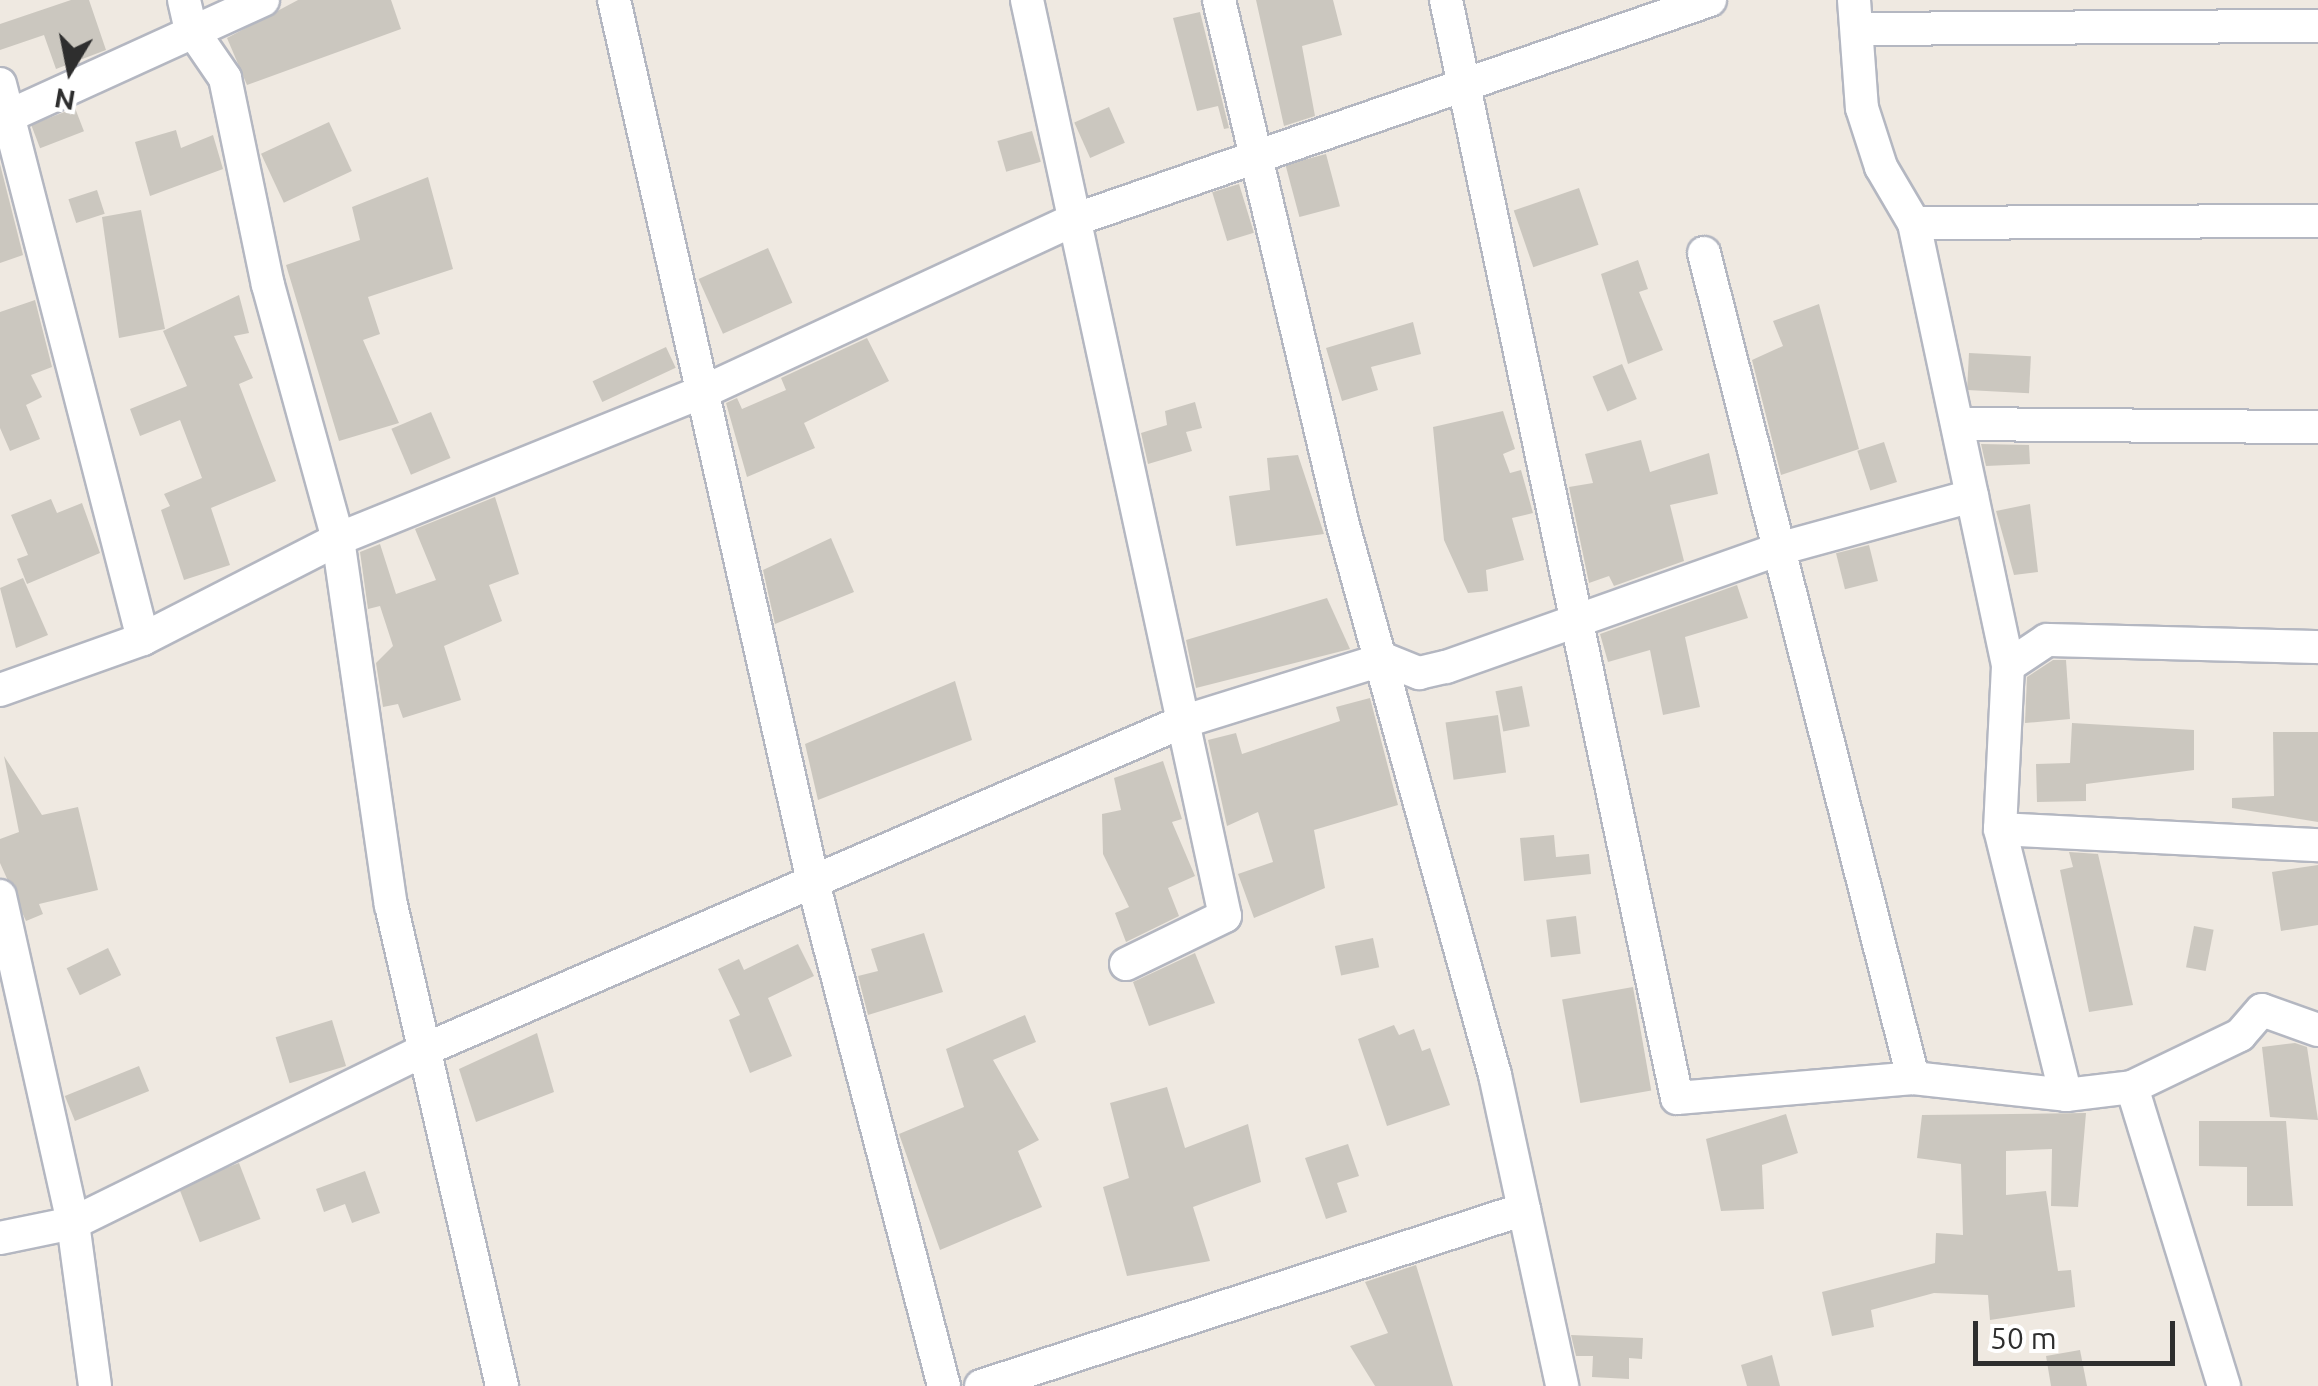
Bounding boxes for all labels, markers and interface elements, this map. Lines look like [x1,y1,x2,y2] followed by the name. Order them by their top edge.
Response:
[20,20,120,120] north arrow
[52,83,78,117] text: N
[1978,1301,2180,1363] scale bar
[1990,1321,2057,1355] text: 50 m

